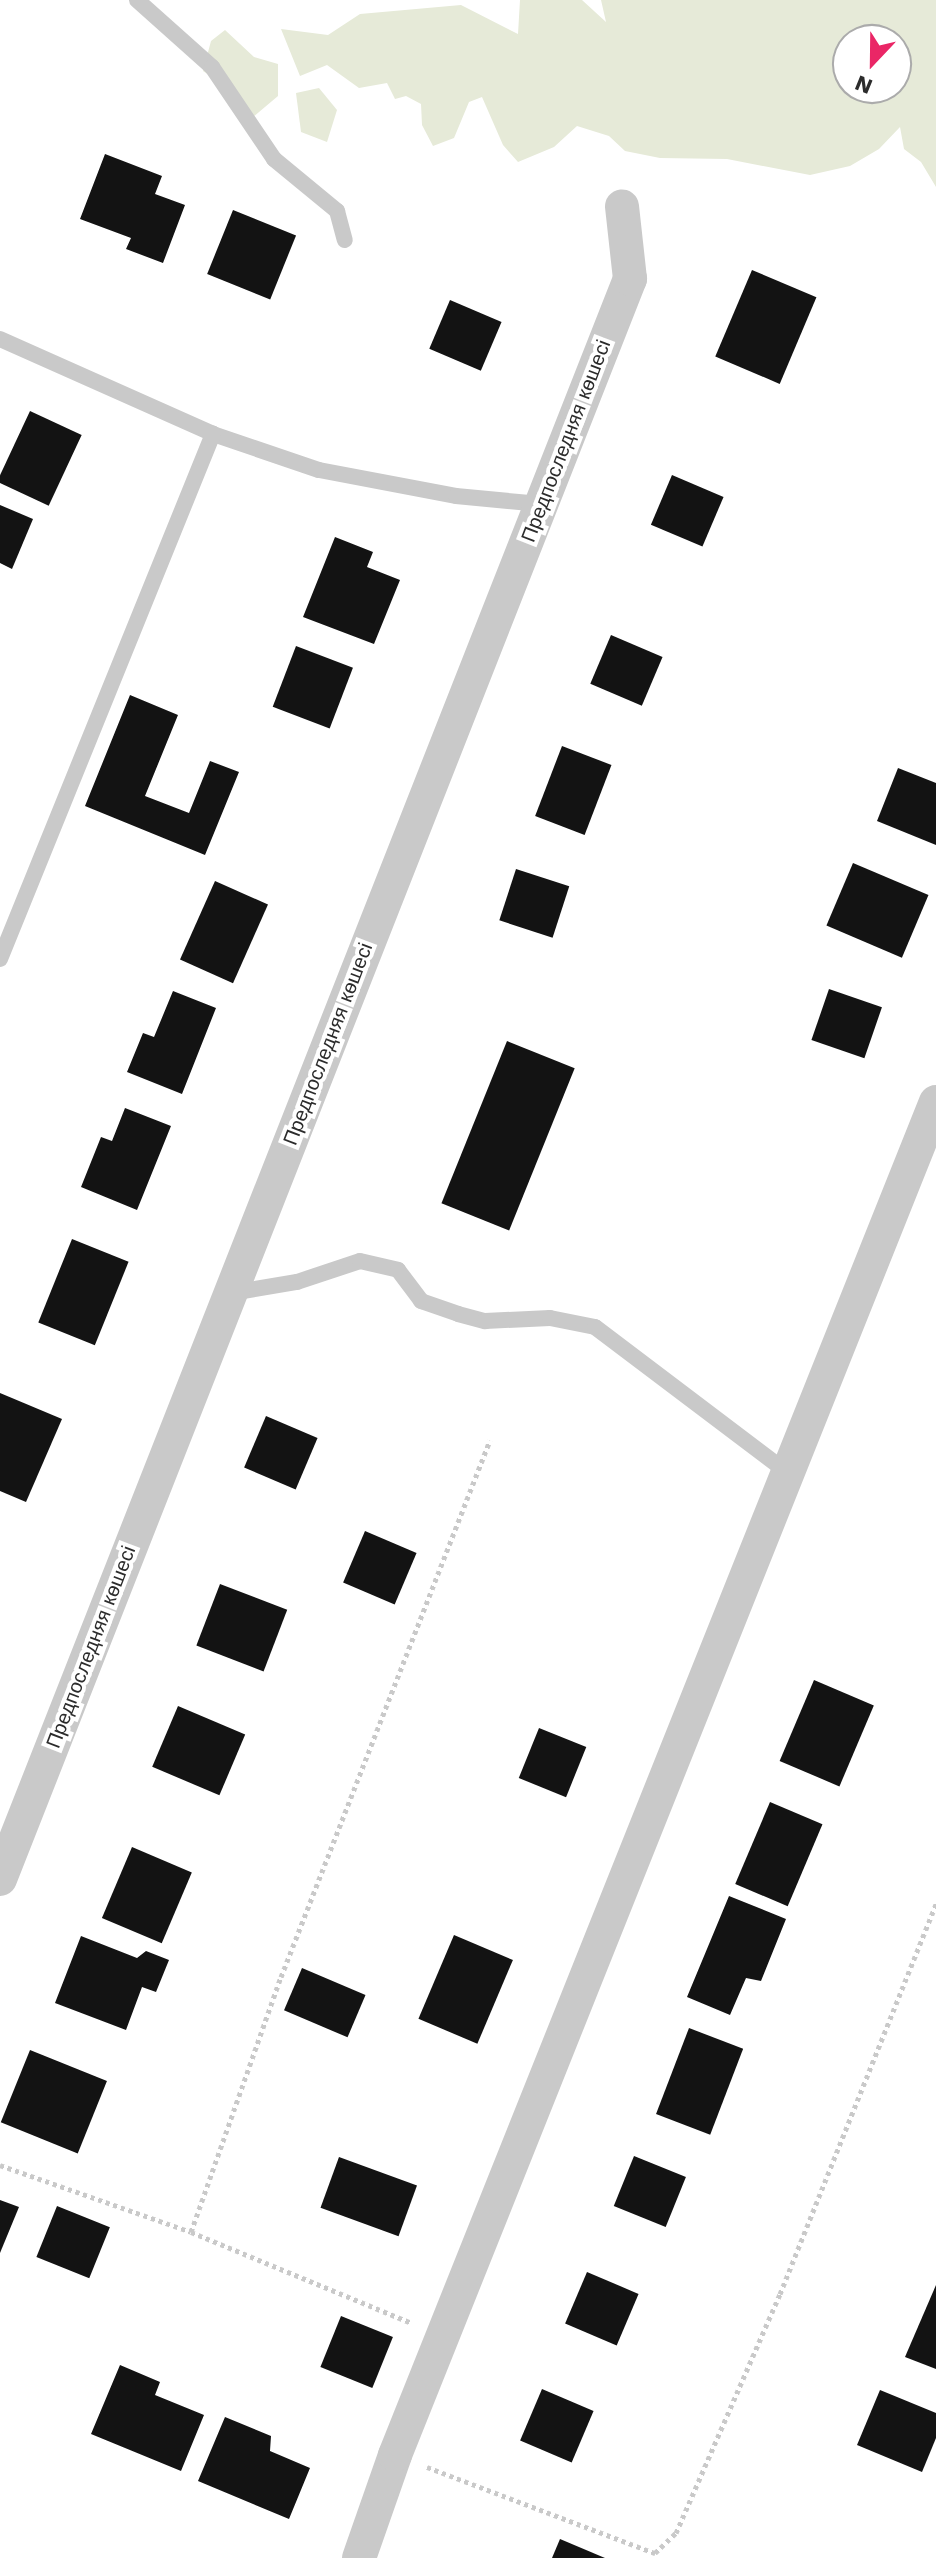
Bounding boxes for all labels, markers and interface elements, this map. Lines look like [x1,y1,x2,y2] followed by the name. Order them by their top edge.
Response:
[832,24,912,104] north arrow
[851,70,876,100] text: N
[516,336,616,546] street label: Предпоследняя көшесі
[278,939,378,1149] street label: Предпоследняя көшесі
[41,1542,141,1752] street label: Предпоследняя көшесі

